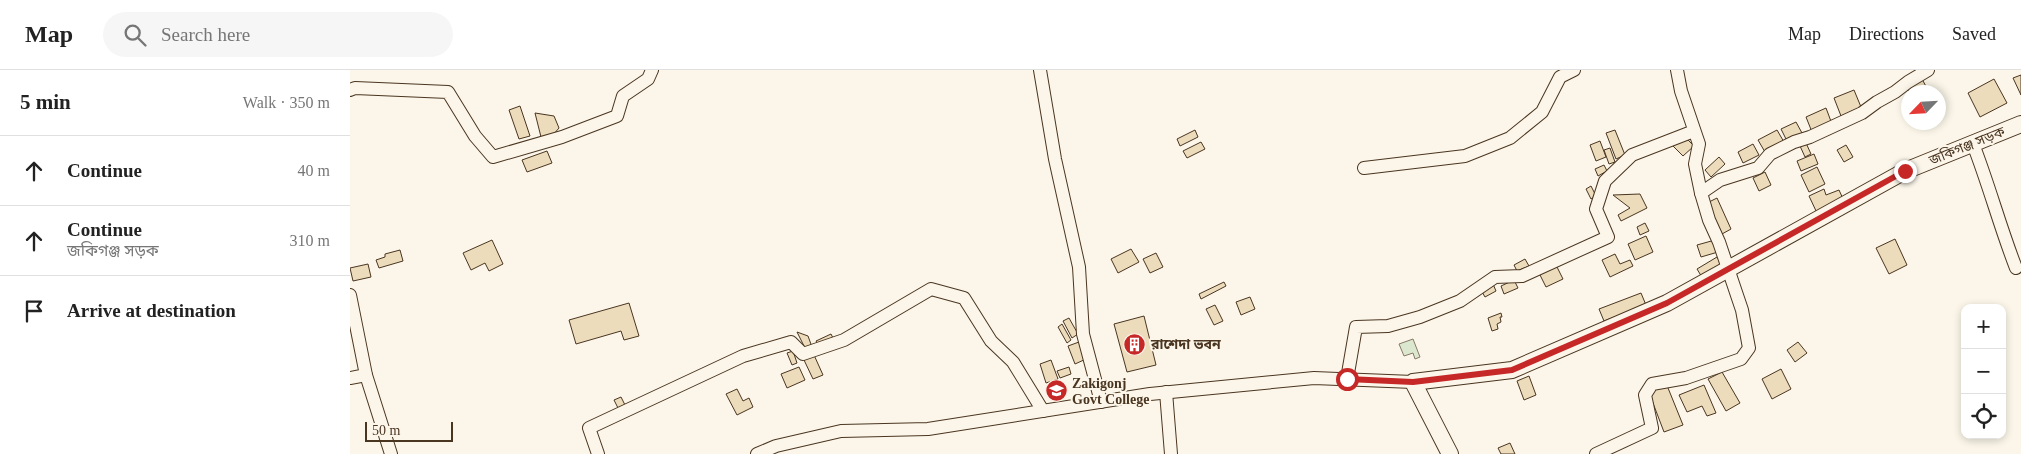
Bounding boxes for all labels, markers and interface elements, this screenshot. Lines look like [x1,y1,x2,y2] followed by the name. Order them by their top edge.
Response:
[103,12,453,57] search box
[25,21,73,47] text: Map
[121,21,149,49] icon: search
[161,24,250,45] text: Search here
[1788,24,1821,44] text: Map
[1849,24,1924,44] text: Directions
[1952,24,1996,44] text: Saved
[1901,85,1946,130] north arrow
[20,90,71,114] text: 5 min
[243,94,330,111] text: Walk · 350 m
[1926,123,2008,168] street label: জকিগঞ্জ সড়ক
[20,157,48,185] icon: ahead
[67,160,142,181] text: Continue
[1894,160,1917,183] route end
[298,162,330,179] text: 40 m
[67,219,142,240] text: Continue
[20,227,48,255] icon: ahead
[290,232,330,249] text: 310 m
[67,242,159,259] text: জকিগঞ্জ সড়ক
[20,297,48,325] icon: arrive
[67,300,236,321] text: Arrive at destination
[1961,304,2006,439] map controls
[1961,304,2006,349] button: +
[1123,332,1147,356] building icon: রাশেদা ভবন
[1150,337,1221,352] place label: রাশেদা ভবন
[1961,349,2006,394] button: −
[1336,368,1359,391] route start
[1072,376,1149,407] place label: Zakigonj Govt College
[1044,379,1068,403] school or university icon: Zakigonj Govt College
[1961,394,2006,439] button: locate
[365,419,452,442] scale bar
[372,423,400,438] text: 50 m

